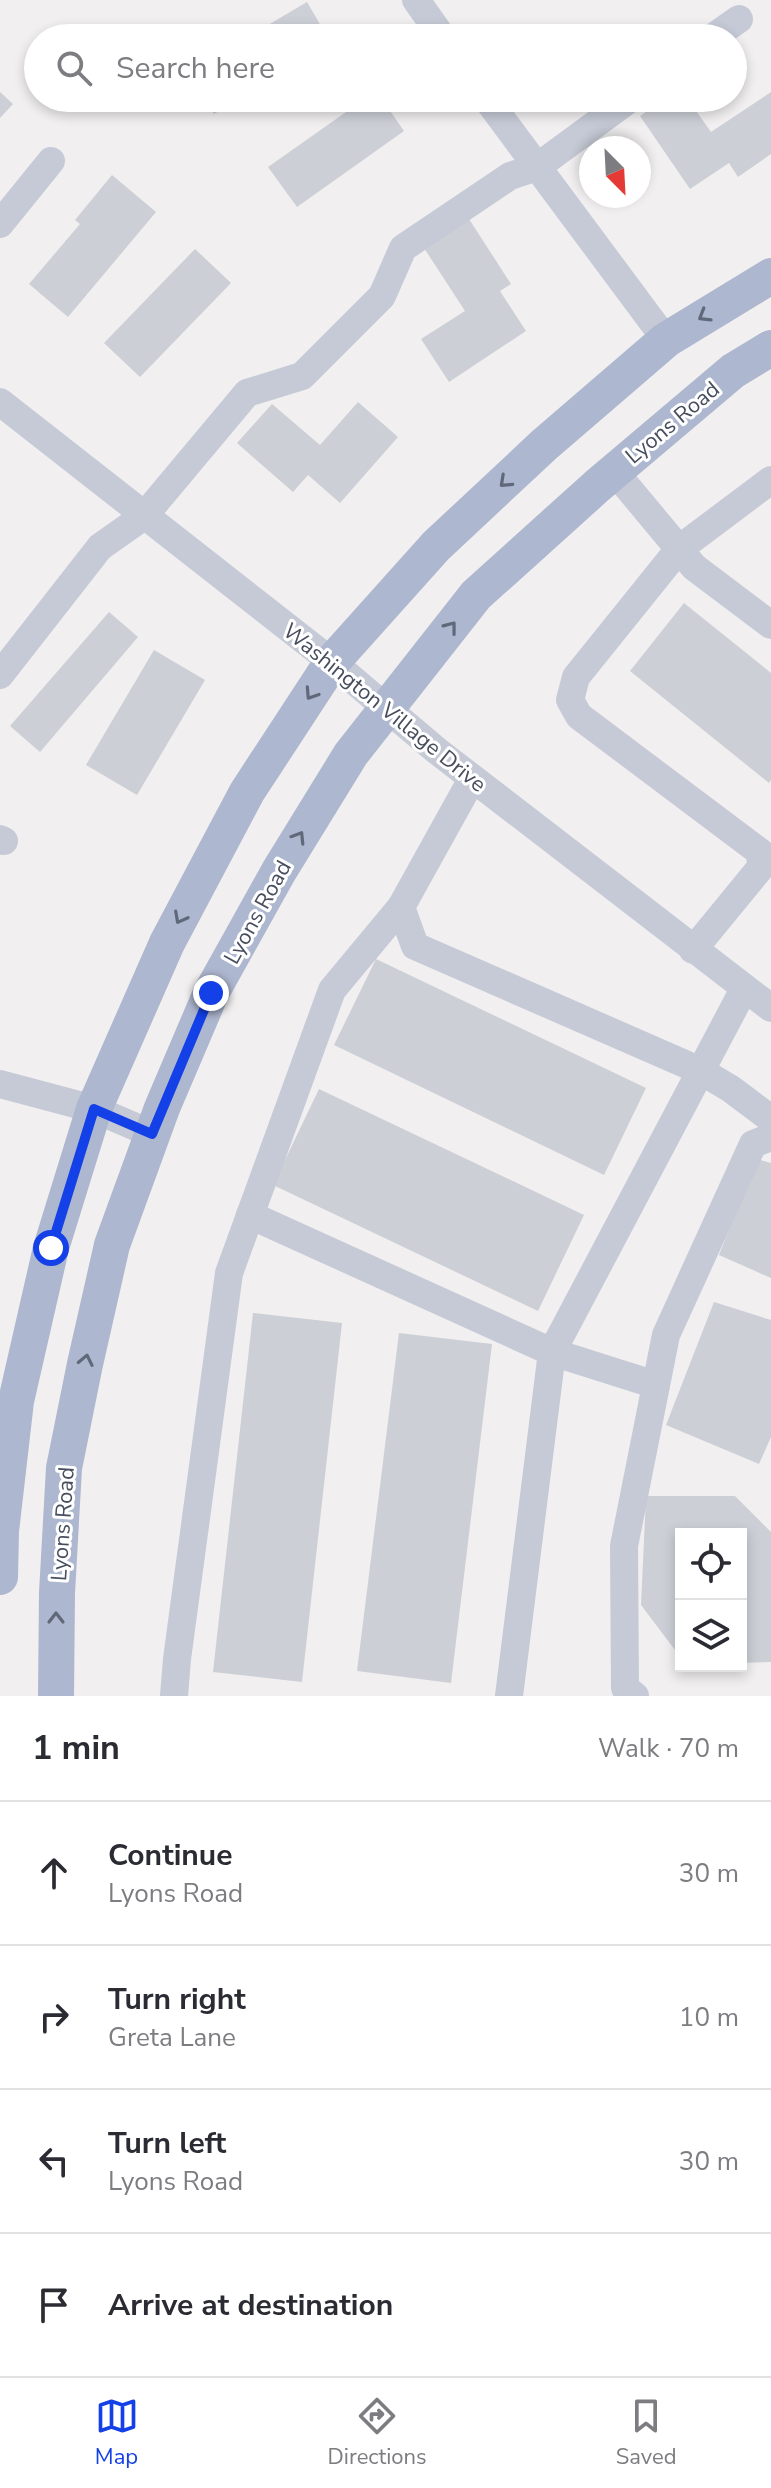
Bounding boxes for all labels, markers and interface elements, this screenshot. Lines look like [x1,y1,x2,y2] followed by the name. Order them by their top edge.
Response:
[24,24,747,112] search box
[52,46,96,90] icon: search
[116,48,275,89] text: Search here
[579,136,651,208] north arrow
[699,307,713,322] one-way arrow
[619,375,726,471] street label: Lyons Road
[500,473,514,487] one-way arrow
[276,616,492,799] street label: Washington Village Drive
[441,622,456,636] one-way arrow
[306,685,321,700] one-way arrow
[290,832,305,846] one-way arrow
[217,855,299,970] street label: Lyons Road
[175,910,190,925] one-way arrow
[193,975,229,1011] route end
[33,1230,69,1266] route start
[77,1354,94,1368] one-way arrow
[44,1466,82,1582] street label: Lyons Road
[675,1528,747,1672] map controls
[675,1528,747,1600] button: locate
[675,1600,747,1672] button: layers
[47,1611,65,1624] one-way arrow
[32,1725,120,1771] text: 1 min
[598,1731,739,1766] text: Walk · 70 m
[108,1835,233,1876] text: Continue
[32,1851,76,1895] icon: ahead
[679,1856,739,1891] text: 30 m
[108,1876,243,1911] text: Lyons Road
[108,1979,246,2020] text: Turn right
[32,1995,76,2039] icon: right
[679,2000,739,2035] text: 10 m
[108,2020,236,2055] text: Greta Lane
[108,2123,226,2164] text: Turn left
[32,2139,76,2183] icon: left
[679,2144,739,2179] text: 30 m
[108,2164,243,2199] text: Lyons Road
[32,2283,76,2327] icon: arrive
[108,2285,393,2326] text: Arrive at destination
[95,2394,139,2472] tab: Map
[328,2394,427,2472] tab: Directions
[616,2394,676,2472] tab: Saved

